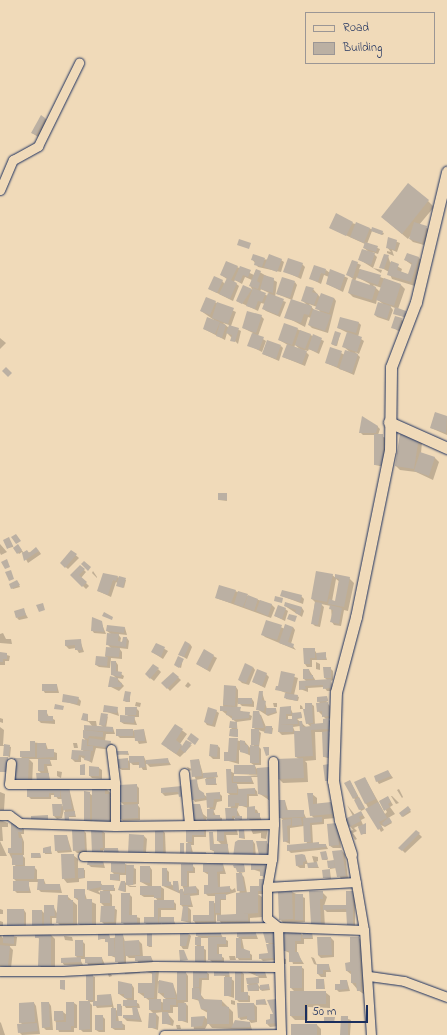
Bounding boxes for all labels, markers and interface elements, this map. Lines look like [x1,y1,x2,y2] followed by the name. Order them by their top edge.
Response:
[305,12,435,64] legend
[343,19,369,37] text: Road
[343,39,382,57] text: Building
[307,997,370,1023] scale bar
[312,1003,336,1021] text: 50 m

